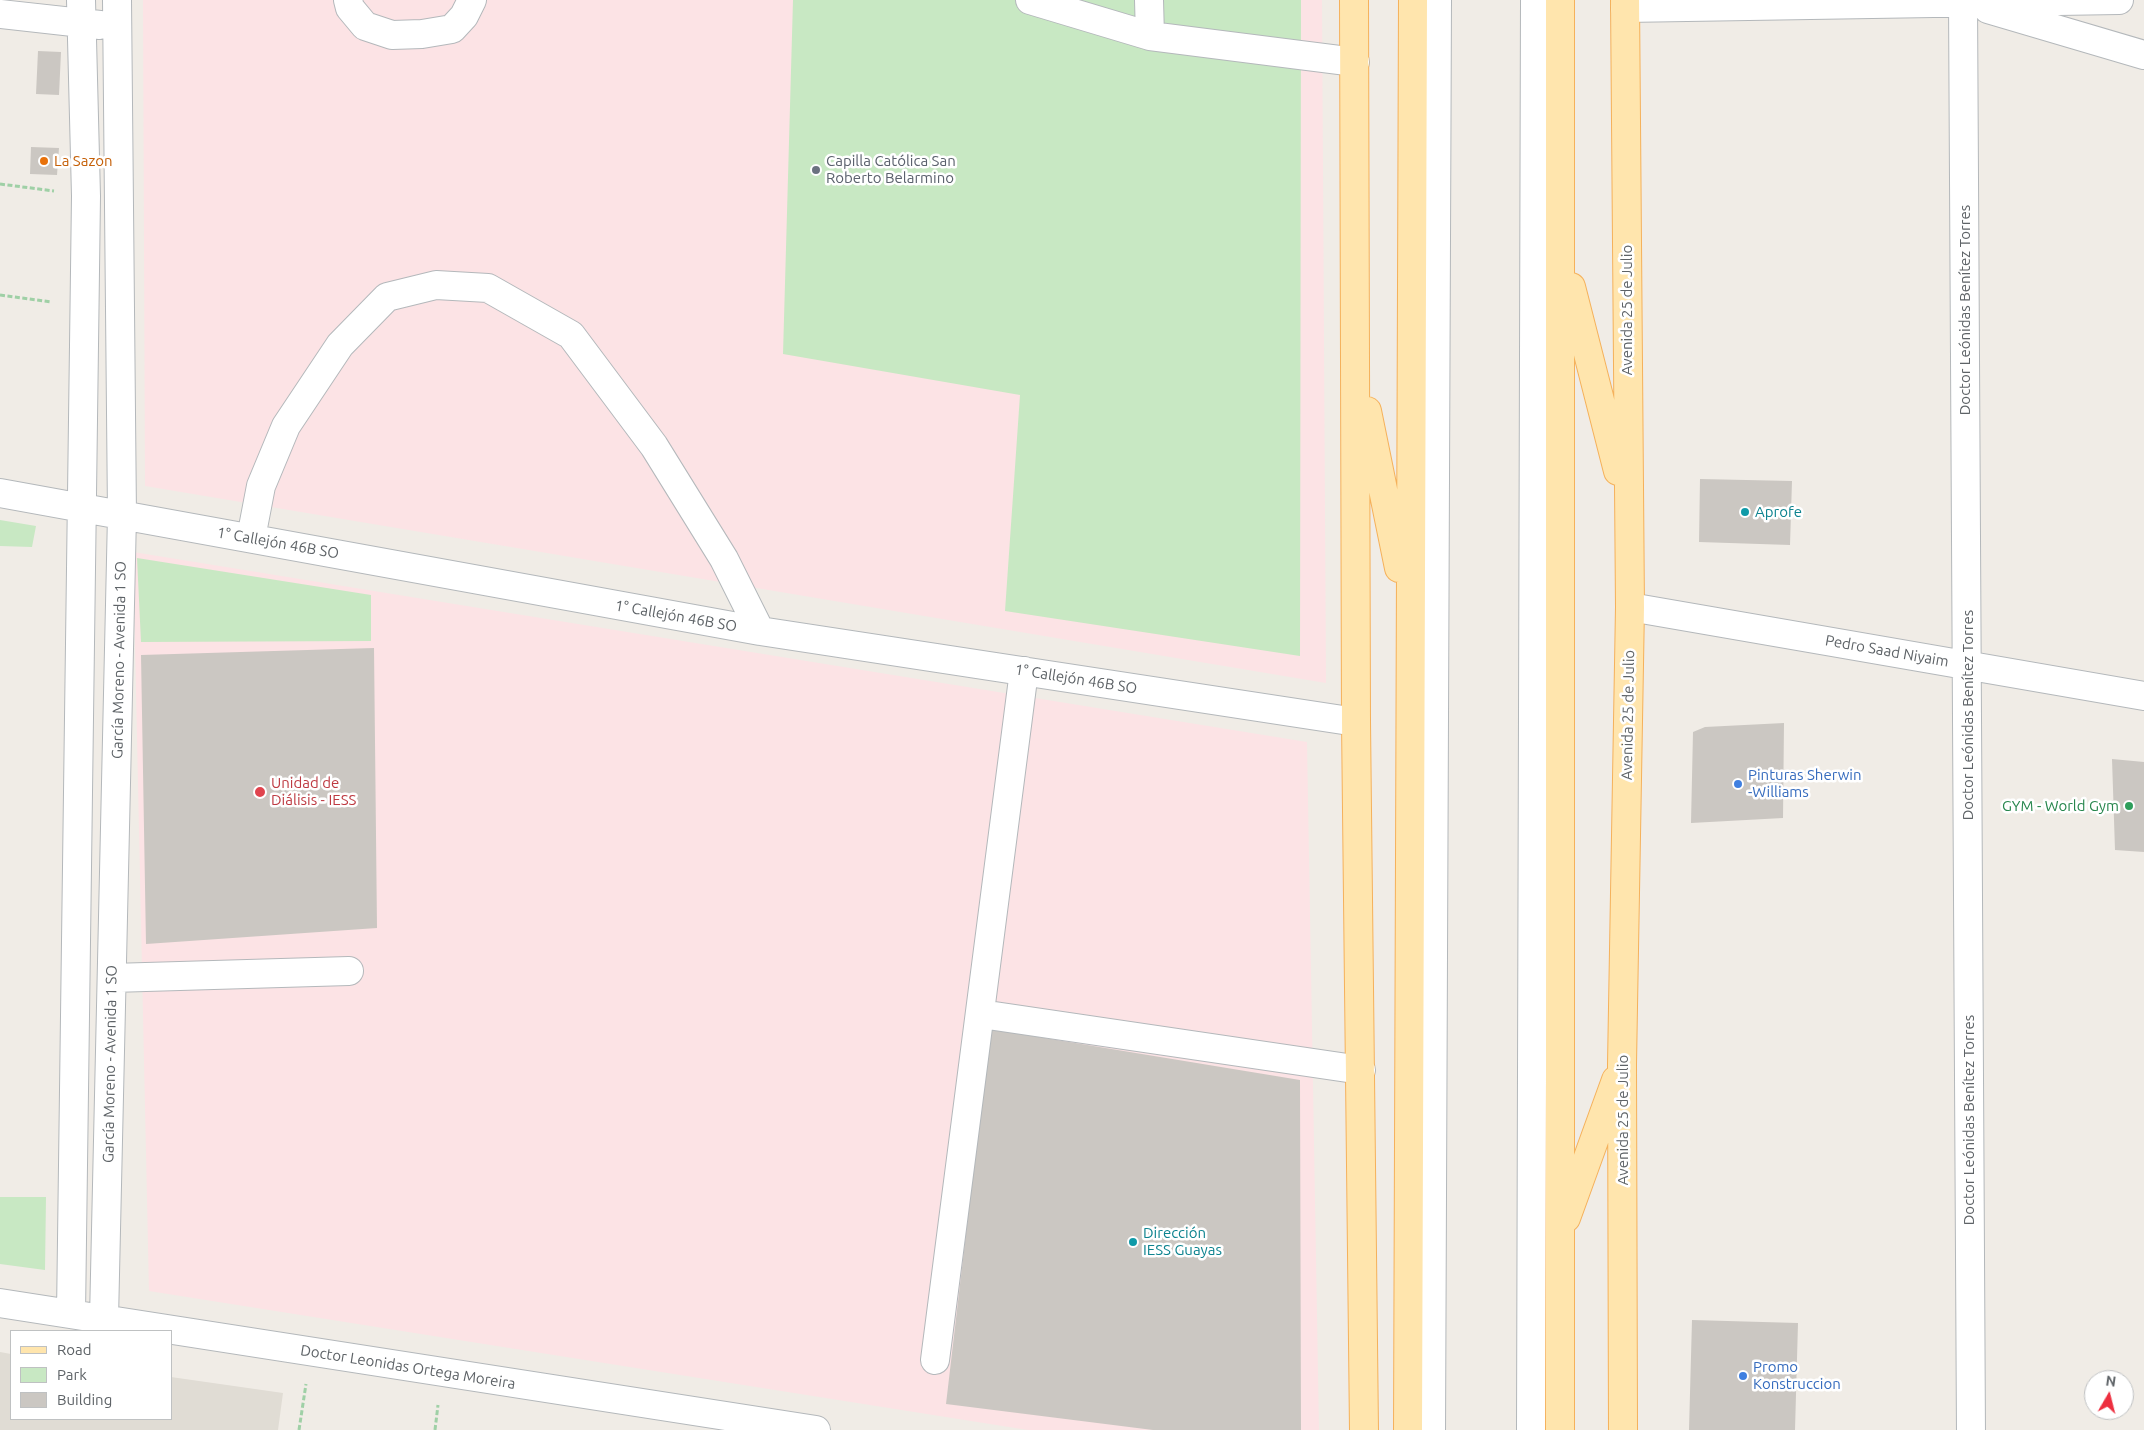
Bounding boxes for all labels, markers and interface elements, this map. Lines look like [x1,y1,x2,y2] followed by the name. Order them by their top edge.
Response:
[54,152,112,170] place label: La Sazon
[826,152,956,187] place label: Capilla Católica San Roberto Belarmino
[38,155,50,167] marker: La Sazon
[810,164,822,176] marker: Capilla Católica San Roberto Belarmino
[1956,205,1974,415] street label: Doctor Leónidas Benítez Torres
[1618,245,1636,375] street label: Avenida 25 de Julio
[1755,503,1802,521] place label: Aprofe
[1739,506,1751,518] marker: Aprofe
[216,523,340,563] street label: 1° Callejón 46B SO
[108,561,130,759] street label: García Moreno - Avenida 1 SO
[614,596,738,636] street label: 1° Callejón 46B SO
[1959,610,1977,820] street label: Doctor Leónidas Benítez Torres
[1824,631,1950,671] street label: Pedro Saad Niyaim
[1618,650,1638,780] street label: Avenida 25 de Julio
[1014,660,1138,698] street label: 1° Callejón 46B SO
[1748,766,1862,801] place label: Pinturas Sherwin -Williams
[271,774,356,809] place label: Unidad de Diálisis - IESS
[1732,778,1744,790] marker: Pinturas Sherwin -Williams
[253,785,267,799] marker: Unidad de Diálisis - IESS
[2002,797,2119,815] place label: GYM - World Gym
[2123,800,2135,812] marker: GYM - World Gym
[99,965,121,1163] street label: García Moreno - Avenida 1 SO
[1960,1015,1978,1225] street label: Doctor Leónidas Benítez Torres
[1614,1055,1632,1185] street label: Avenida 25 de Julio
[1143,1224,1222,1259] place label: Dirección IESS Guayas
[1127,1236,1139,1248] marker: Dirección IESS Guayas
[10,1330,172,1420] legend
[57,1341,92,1358] text: Road
[299,1341,517,1393] street label: Doctor Leonidas Ortega Moreira
[1753,1358,1841,1393] place label: Promo Konstruccion
[57,1366,87,1383] text: Park
[1737,1370,1749,1382] marker: Promo Konstruccion
[2084,1370,2134,1420] north arrow
[2105,1372,2117,1390] text: N
[57,1391,112,1408] text: Building

